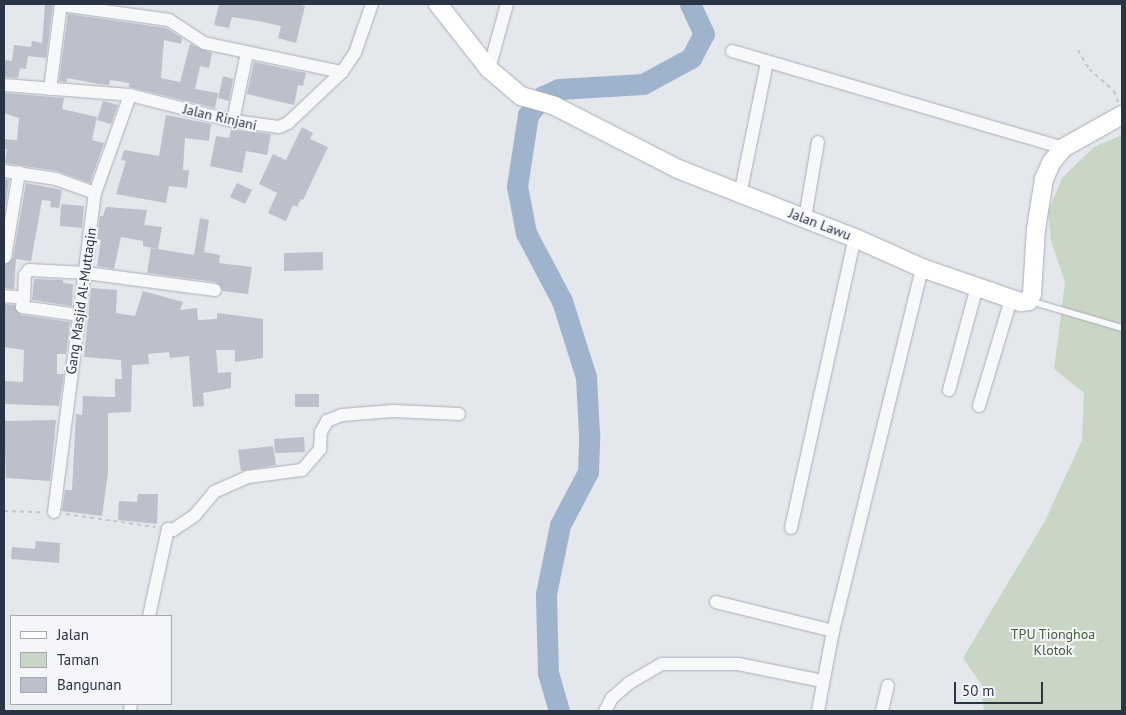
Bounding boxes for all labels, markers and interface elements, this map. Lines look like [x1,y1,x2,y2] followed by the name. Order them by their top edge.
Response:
[181,100,259,134] street label: Jalan Rinjani
[787,204,853,244] street label: Jalan Lawu
[62,226,100,376] street label: Gang Masjid Al-Muttaqin
[10,615,172,705] legend
[57,625,89,644] text: Jalan
[1011,626,1095,658] park label: TPU Tionghoa Klotok
[57,650,99,669] text: Taman
[956,672,1045,704] scale bar
[57,675,121,694] text: Bangunan
[962,681,995,700] text: 50 m

